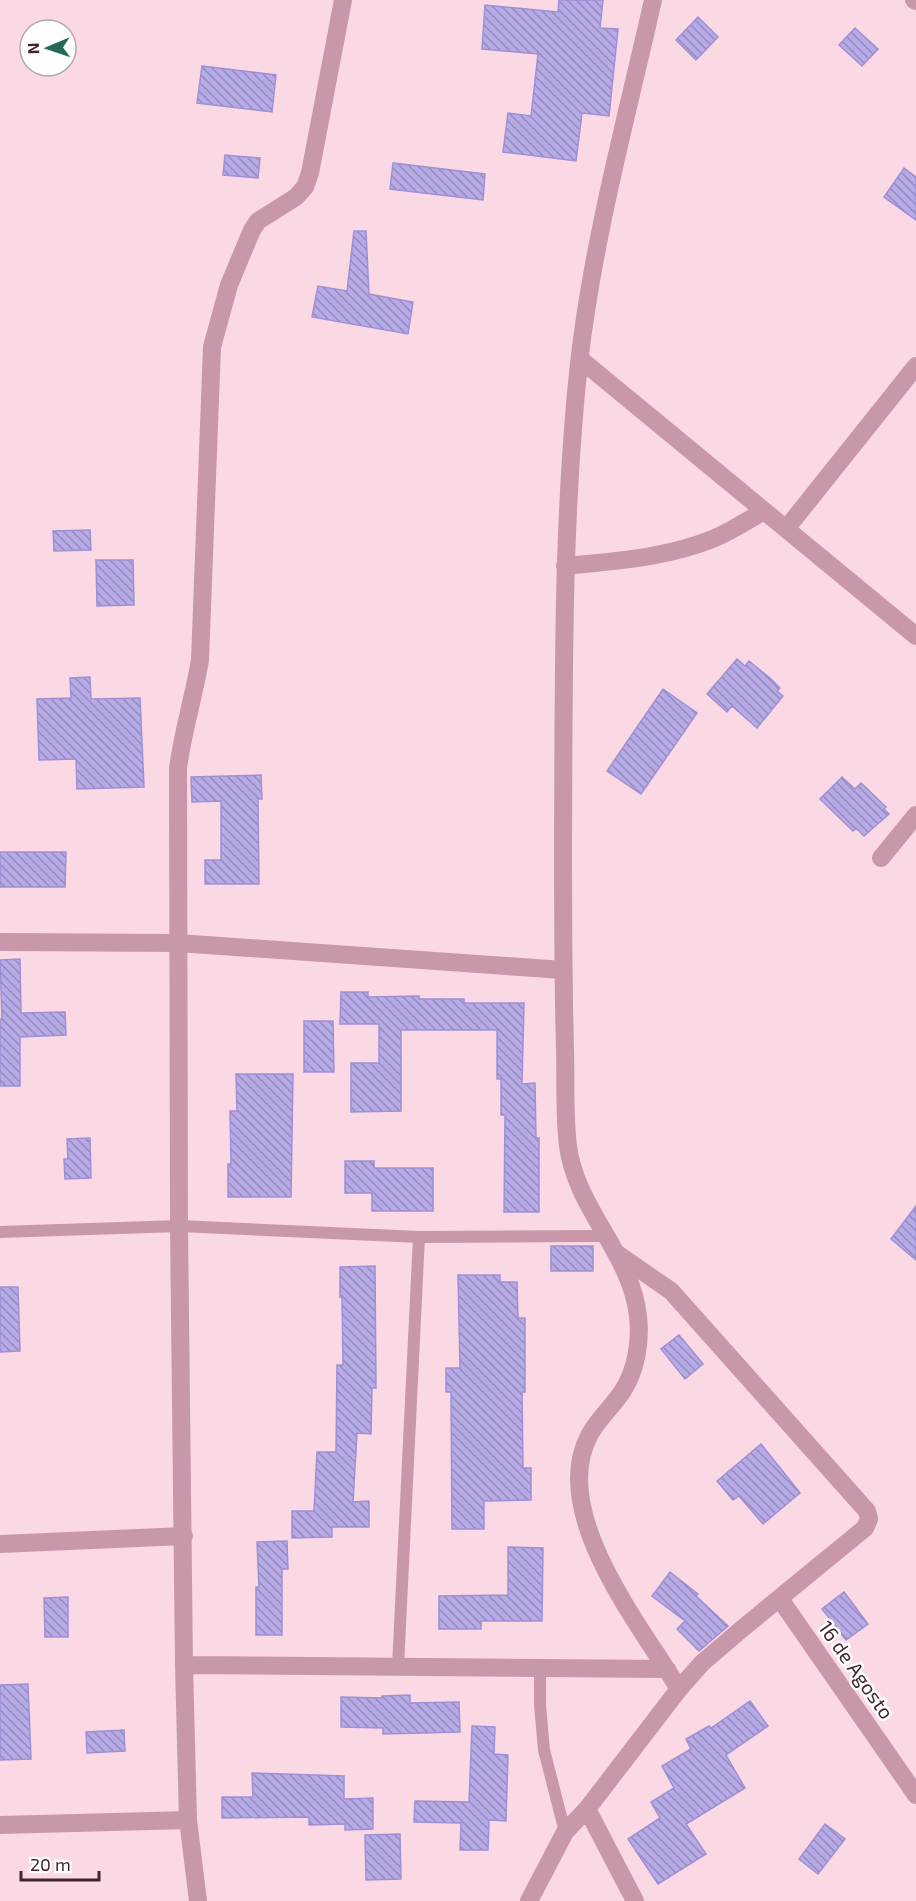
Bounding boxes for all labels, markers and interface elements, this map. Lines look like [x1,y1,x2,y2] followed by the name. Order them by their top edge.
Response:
[18,18,78,78] north arrow
[23,42,42,55] text: N
[814,1616,899,1723] street label: 16 de Agosto
[21,1844,99,1882] scale bar
[30,1853,71,1875] text: 20 m

